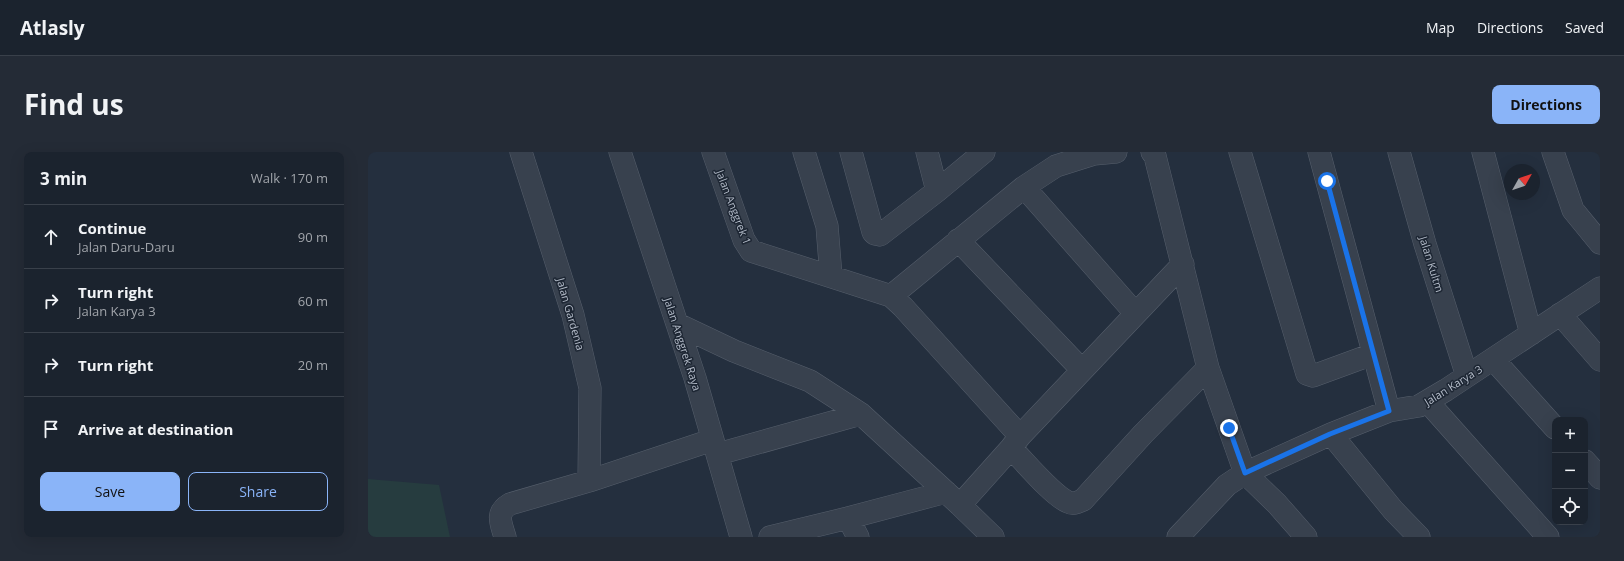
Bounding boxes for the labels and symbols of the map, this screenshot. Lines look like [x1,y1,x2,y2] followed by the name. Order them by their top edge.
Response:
[1504,164,1540,200] north arrow
[713,167,755,246] street label: Jalan Anggrek 1
[1318,172,1336,190] route start
[1416,233,1448,294] street label: Jalan Kultm
[553,275,589,352] street label: Jalan Gardenia
[661,295,705,392] street label: Jalan Anggrek Raya
[1420,361,1485,409] street label: Jalan Karya 3
[1220,419,1238,437] route end

